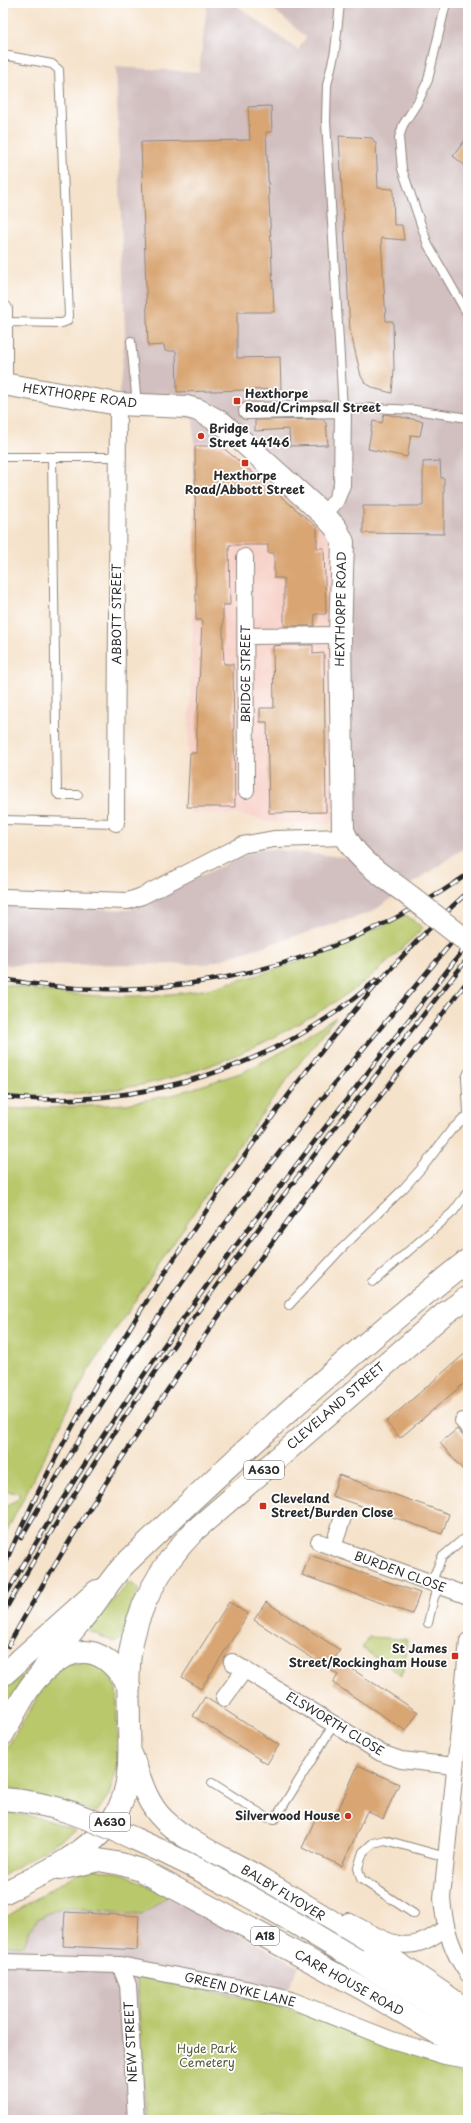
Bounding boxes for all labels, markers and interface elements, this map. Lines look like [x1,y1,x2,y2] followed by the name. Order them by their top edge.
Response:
[22,378,138,412] street label: HEXTHORPE ROAD
[245,384,381,416] place label: Hexthorpe Road/Crimpsall Street
[232,396,242,406] marker: Hexthorpe Road/Crimpsall Street
[209,419,290,451] place label: Bridge Street 44146
[196,431,206,441] marker: Bridge Street 44146
[240,458,250,468] marker: Hexthorpe Road/Abbott Street
[185,466,305,498] place label: Hexthorpe Road/Abbott Street
[330,551,350,667] street label: HEXTHORPE ROAD
[107,563,125,665] street label: ABBOTT STREET
[236,624,254,723] street label: BRIDGE STREET
[282,1357,389,1453] street label: CLEVELAND STREET
[244,1461,284,1479] road number: A630
[271,1489,394,1521] place label: Cleveland Street/Burden Close
[258,1501,268,1511] marker: Cleveland Street/Burden Close
[352,1546,449,1596] street label: BURDEN CLOSE
[289,1639,447,1671] place label: St James Street/Rockingham House
[450,1651,460,1661] marker: St James Street/Rockingham House
[283,1687,388,1760] street label: ELSWORTH CLOSE
[235,1806,340,1824] place label: Silverwood House
[343,1811,353,1821] marker: Silverwood House
[90,1813,130,1831] road number: A630
[238,1860,329,1924] street label: BALBY FLYOVER
[251,1927,279,1945] road number: A18
[291,1945,407,2020] street label: CARR HOUSE ROAD
[183,1967,298,2011] street label: GREEN DYKE LANE
[119,2000,141,2083] street label: NEW STREET
[177,2039,237,2071] park label: Hyde Park Cemetery

